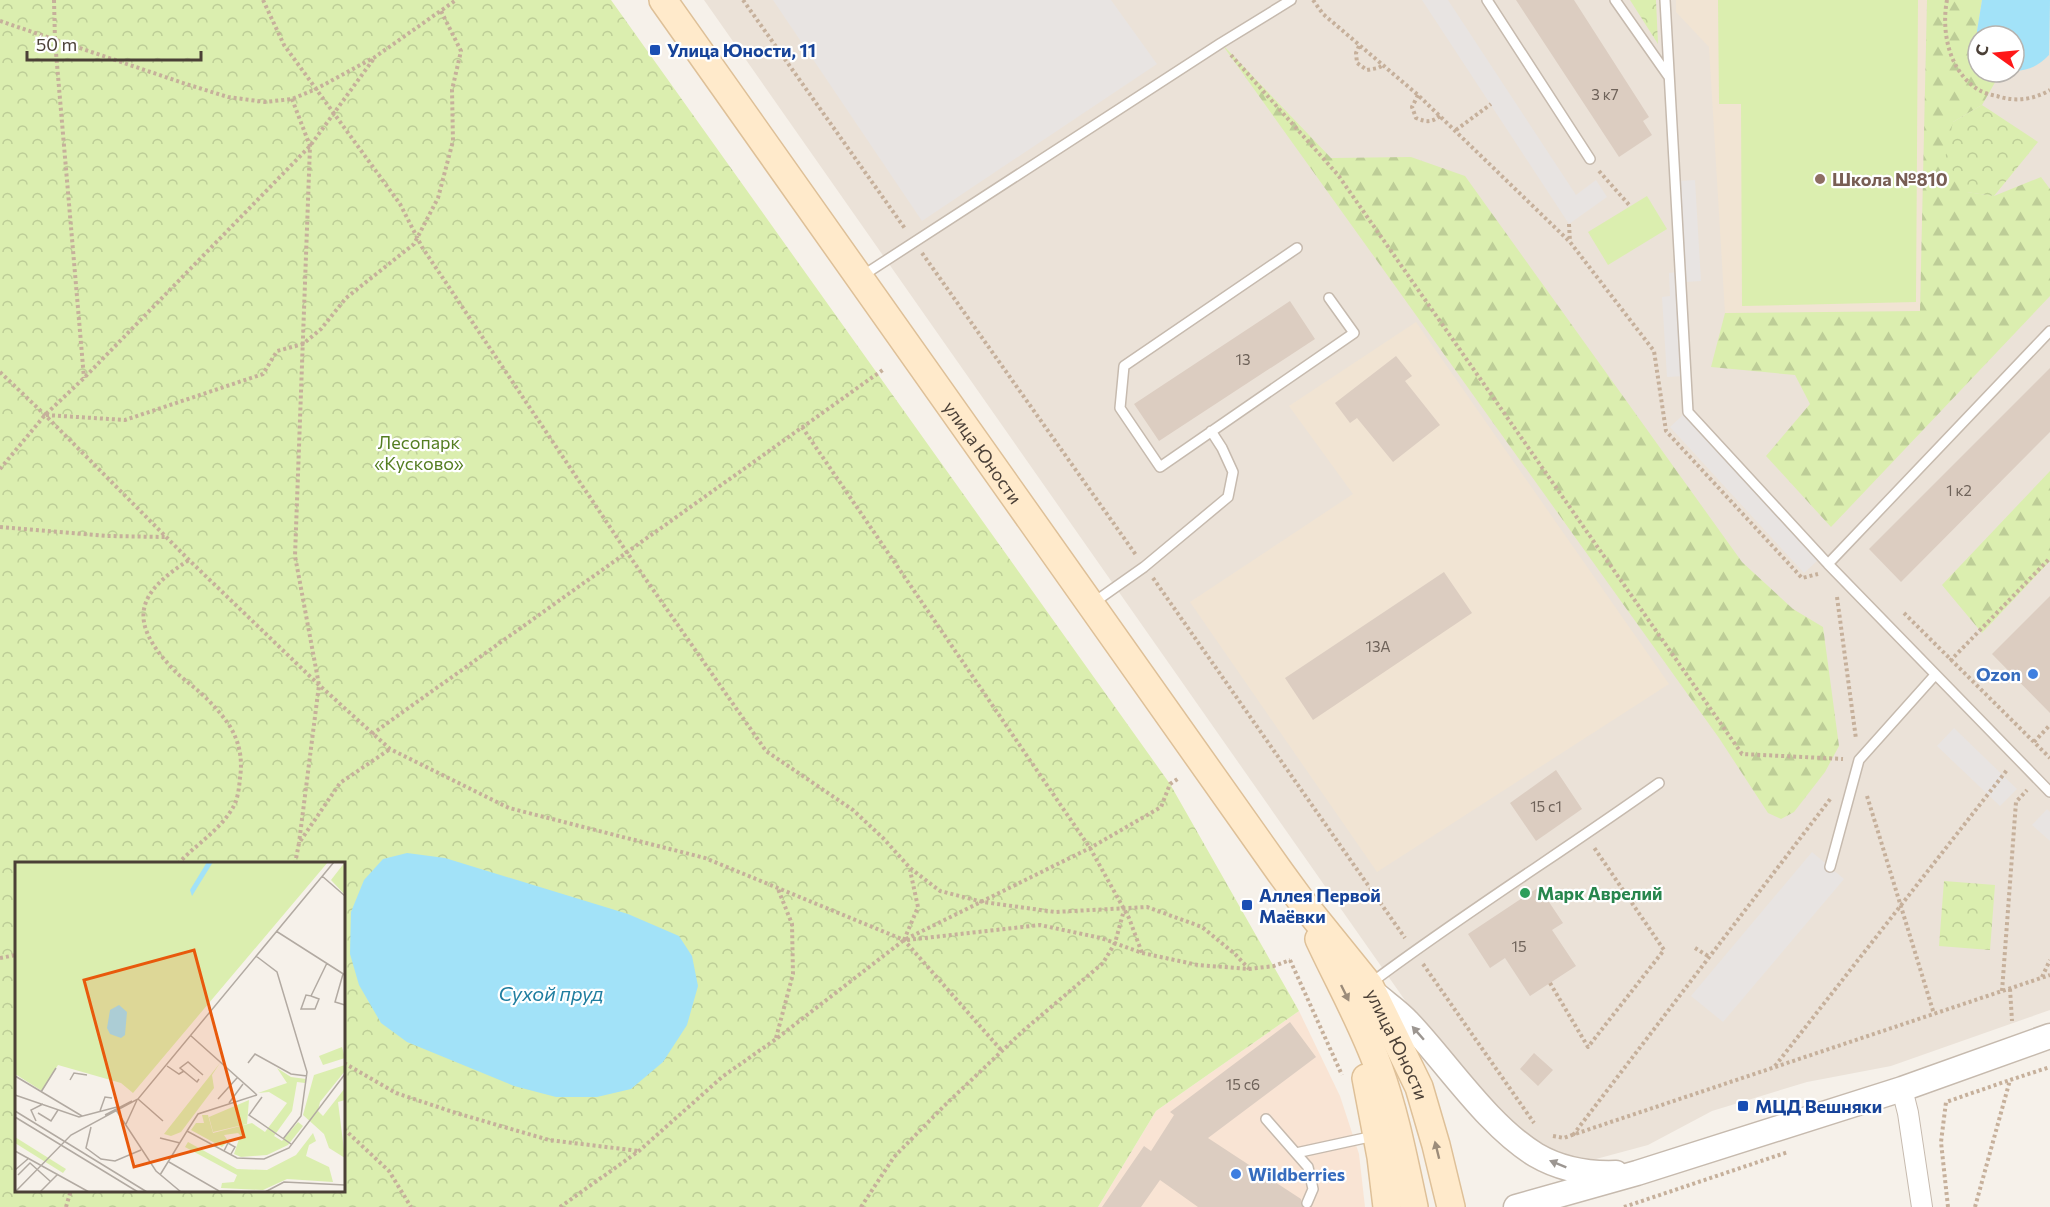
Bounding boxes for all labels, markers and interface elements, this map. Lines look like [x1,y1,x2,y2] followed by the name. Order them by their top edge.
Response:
[27,24,201,62] scale bar
[1966,24,2026,84] north arrow
[36,33,77,55] text: 50 m
[667,39,816,61] place label: Улица Юности, 11
[1970,42,1992,58] text: С
[648,43,662,57] marker: Улица Юности, 11
[1591,85,1619,103] house number: 3 к7
[1832,168,1948,190] place label: Школа №810
[1813,172,1827,186] marker: Школа №810
[1236,350,1250,368] house number: 13
[939,397,1027,508] street label: улица Юности
[374,431,464,474] park label: Лесопарк «Кусково»
[1946,481,1972,499] house number: 1 к2
[1366,637,1390,655] house number: 13А
[1976,663,2021,685] place label: Ozon
[2026,667,2040,681] marker: Ozon
[1530,797,1562,815] house number: 15 c1
[15,862,345,1192] inset map
[1537,882,1662,904] place label: Марк Аврелий
[1259,884,1381,927] place label: Аллея Первой Маёвки
[1518,886,1532,900] marker: Марк Аврелий
[1240,898,1254,912] marker: Аллея Первой Маёвки
[1511,937,1527,955] house number: 15
[499,981,604,1005] water label: Сухой пруд
[1340,985,1350,1002] one-way arrow
[1362,985,1433,1102] street label: улица Юности
[1412,1026,1425,1041] one-way arrow
[1226,1075,1260,1093] house number: 15 с6
[1755,1095,1882,1117] place label: МЦД Вешняки
[1736,1099,1750,1113] marker: МЦД Вешняки
[1432,1141,1442,1159] one-way arrow
[1549,1159,1567,1169] one-way arrow
[1248,1163,1345,1185] place label: Wildberries
[1229,1167,1243,1181] marker: Wildberries

